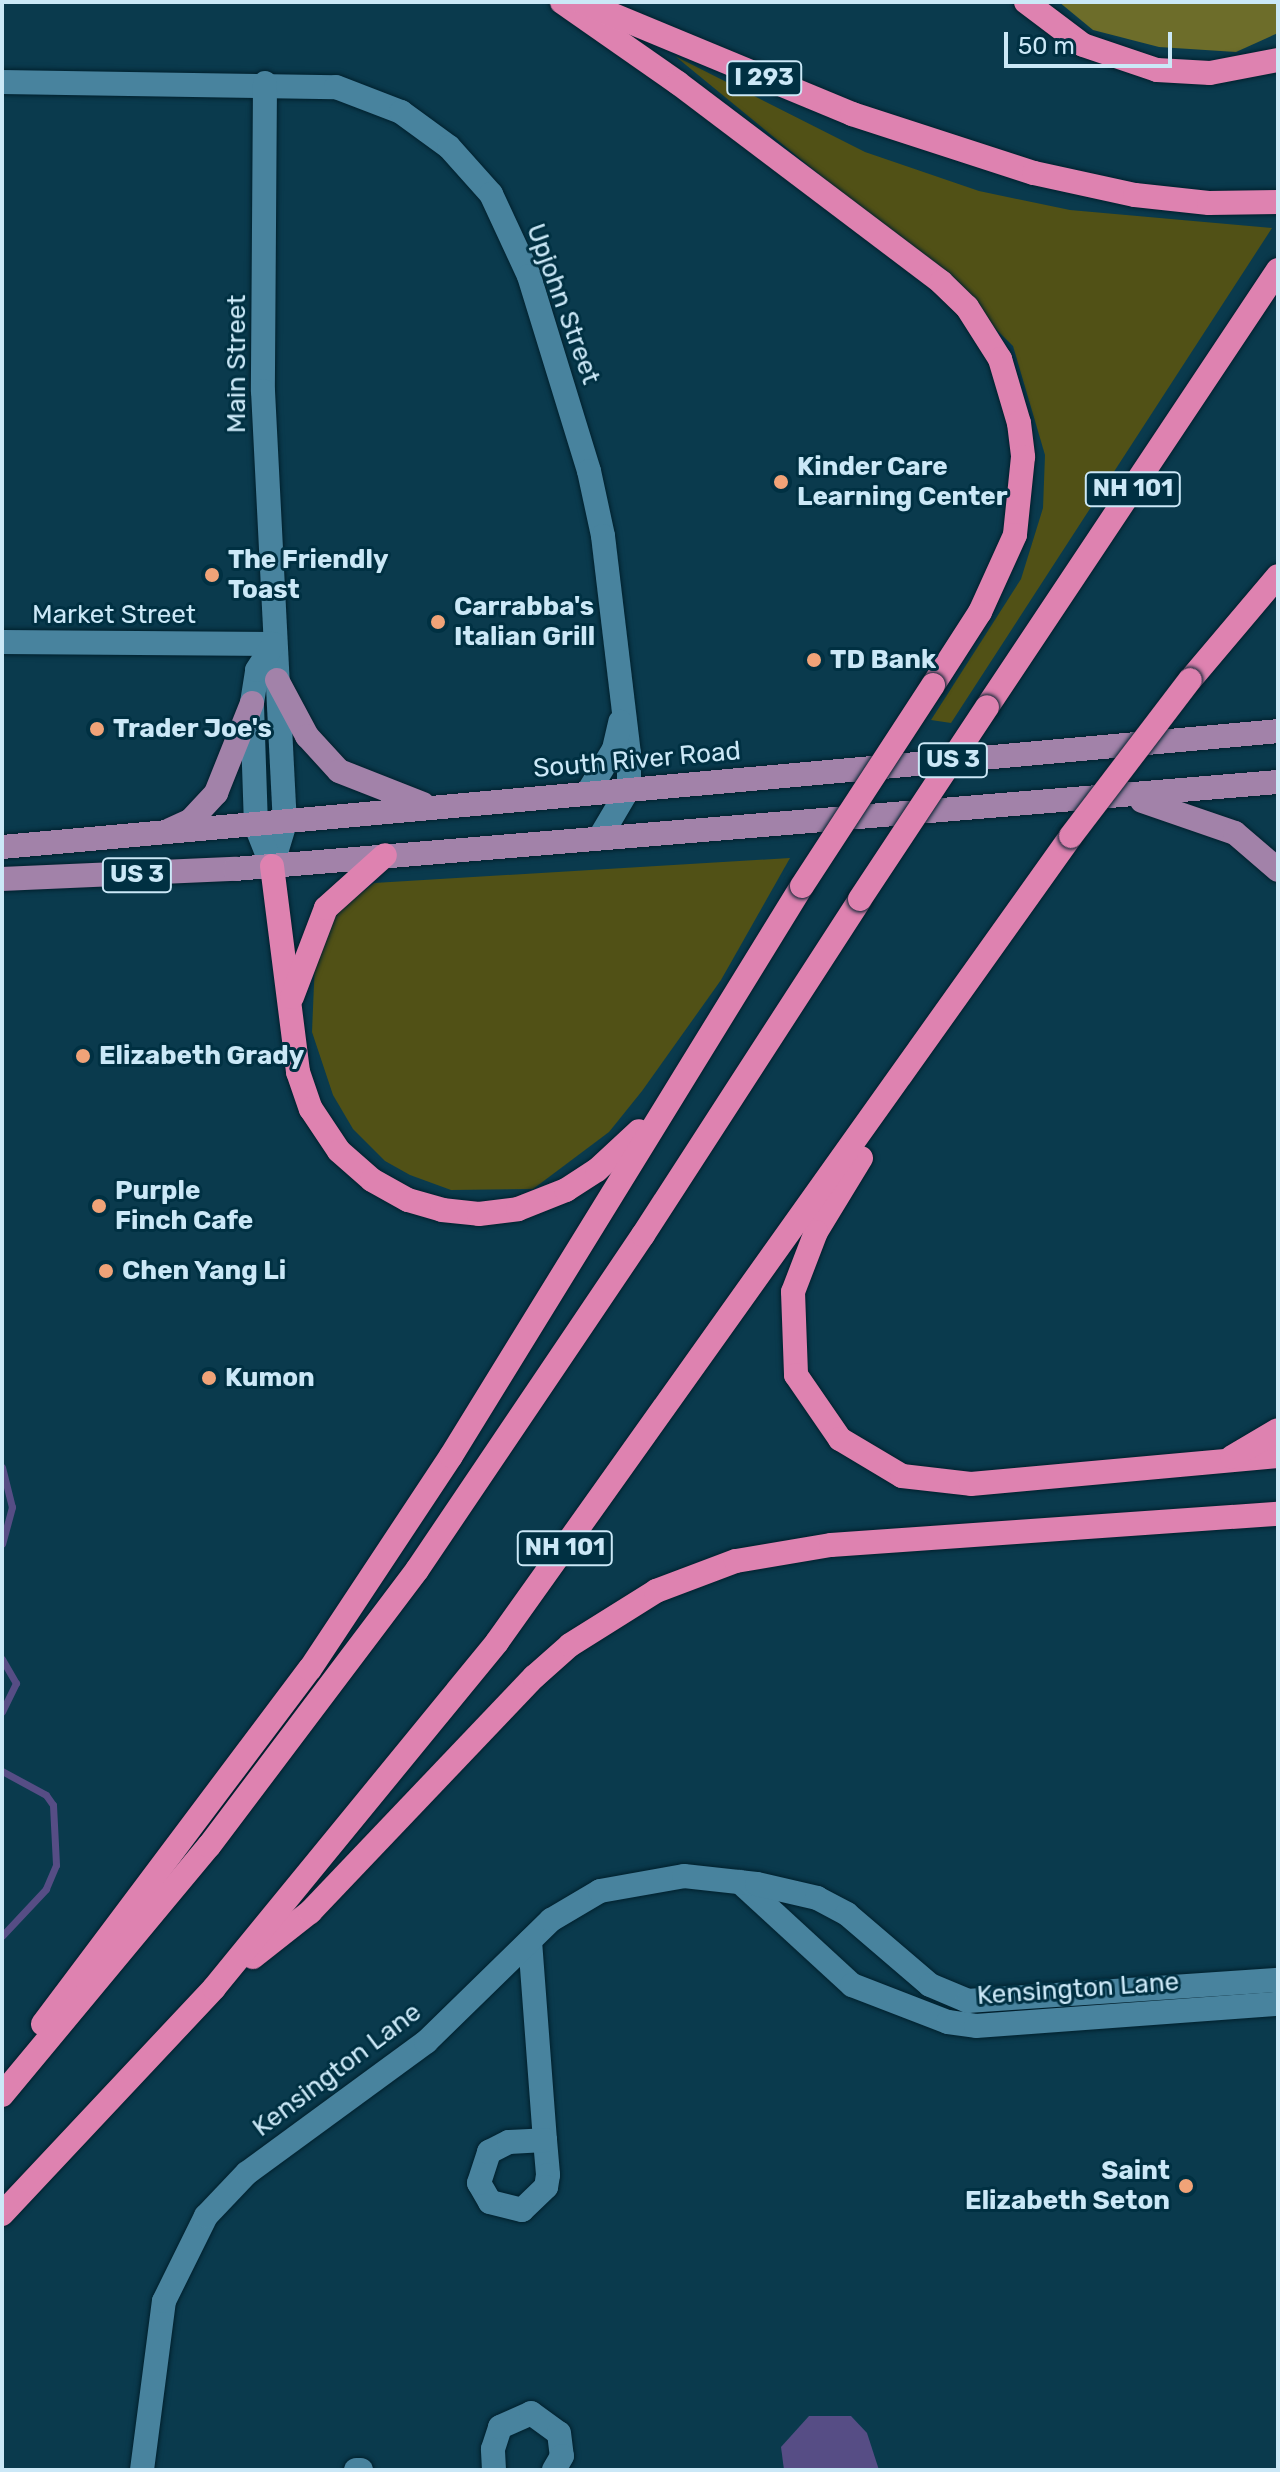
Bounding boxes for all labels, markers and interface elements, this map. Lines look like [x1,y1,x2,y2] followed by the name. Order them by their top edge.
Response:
[1008,16,1176,66] scale bar
[1018,32,1075,60] text: 50 m
[726,58,802,98] road number: I 293
[520,220,606,388] street label: Upjohn Street
[221,295,253,433] street label: Main Street
[797,451,1008,512] place label: Kinder Care Learning Center
[1083,469,1183,509] road number: NH 101
[772,473,790,491] marker: Kinder Care Learning Center
[228,544,388,606] place label: The Friendly Toast
[203,566,221,584] marker: The Friendly Toast
[454,591,595,652] place label: Carrabba's Italian Grill
[32,599,196,631] street label: Market Street
[429,613,447,631] marker: Carrabba's Italian Grill
[830,644,936,676] place label: TD Bank
[805,651,823,669] marker: TD Bank
[113,713,273,745] place label: Trader Joe's
[88,720,106,738] marker: Trader Joe's
[532,735,742,785] street label: South River Road
[917,740,989,780] road number: US 3
[101,855,173,895] road number: US 3
[99,1040,304,1072] place label: Elizabeth Grady
[74,1047,92,1065] marker: Elizabeth Grady
[115,1175,253,1236] place label: Purple Finch Cafe
[90,1197,108,1215] marker: Purple Finch Cafe
[122,1255,287,1287] place label: Chen Yang Li
[97,1262,115,1280] marker: Chen Yang Li
[225,1362,315,1394] place label: Kumon
[200,1369,218,1387] marker: Kumon
[515,1528,615,1568] road number: NH 101
[976,1966,1180,2012] street label: Kensington Lane
[247,1997,427,2143] street label: Kensington Lane
[965,2155,1170,2216] place label: Saint Elizabeth Seton
[1177,2177,1195,2195] marker: Saint Elizabeth Seton

